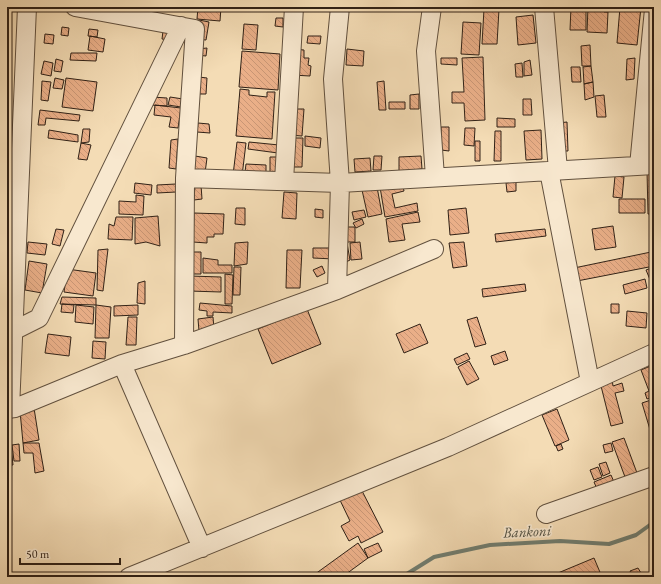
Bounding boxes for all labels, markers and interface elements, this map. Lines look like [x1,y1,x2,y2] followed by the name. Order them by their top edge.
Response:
[501,520,552,542] water label: Bankoni
[20,540,120,566] scale bar
[26,546,50,562] text: 50 m

